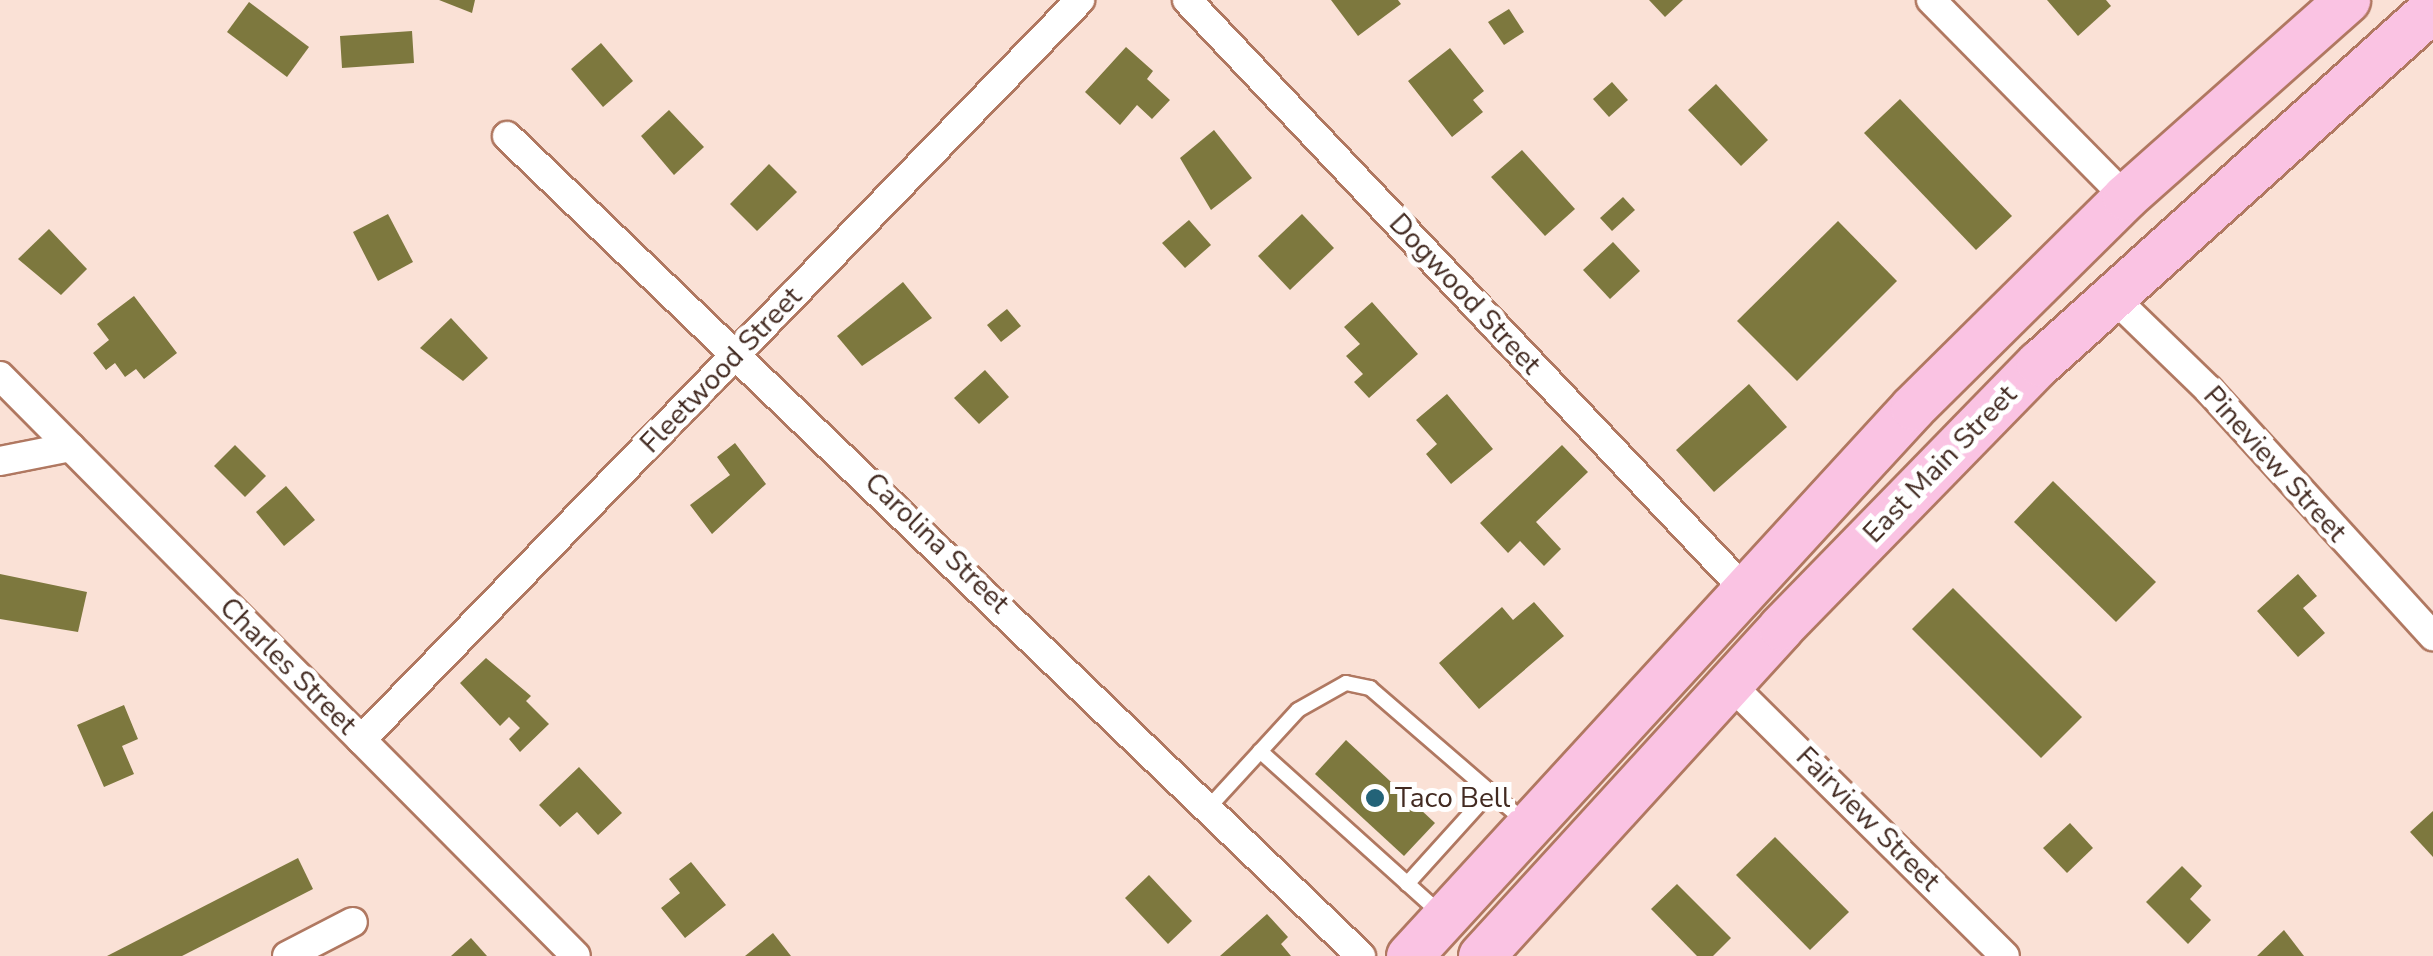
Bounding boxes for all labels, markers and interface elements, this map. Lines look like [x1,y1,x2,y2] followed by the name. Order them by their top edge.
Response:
[1382,207,1548,381] street label: Dogwood Street
[633,280,809,460] street label: Fleetwood Street
[1856,378,2024,550] street label: East Main Street
[2196,379,2354,549] street label: Pineview Street
[858,466,1016,620] street label: Carolina Street
[213,591,363,741] street label: Charles Street
[1789,740,1947,898] street label: Fairview Street
[1395,781,1510,815] place label: Taco Bell
[1364,787,1386,809] marker: Taco Bell

